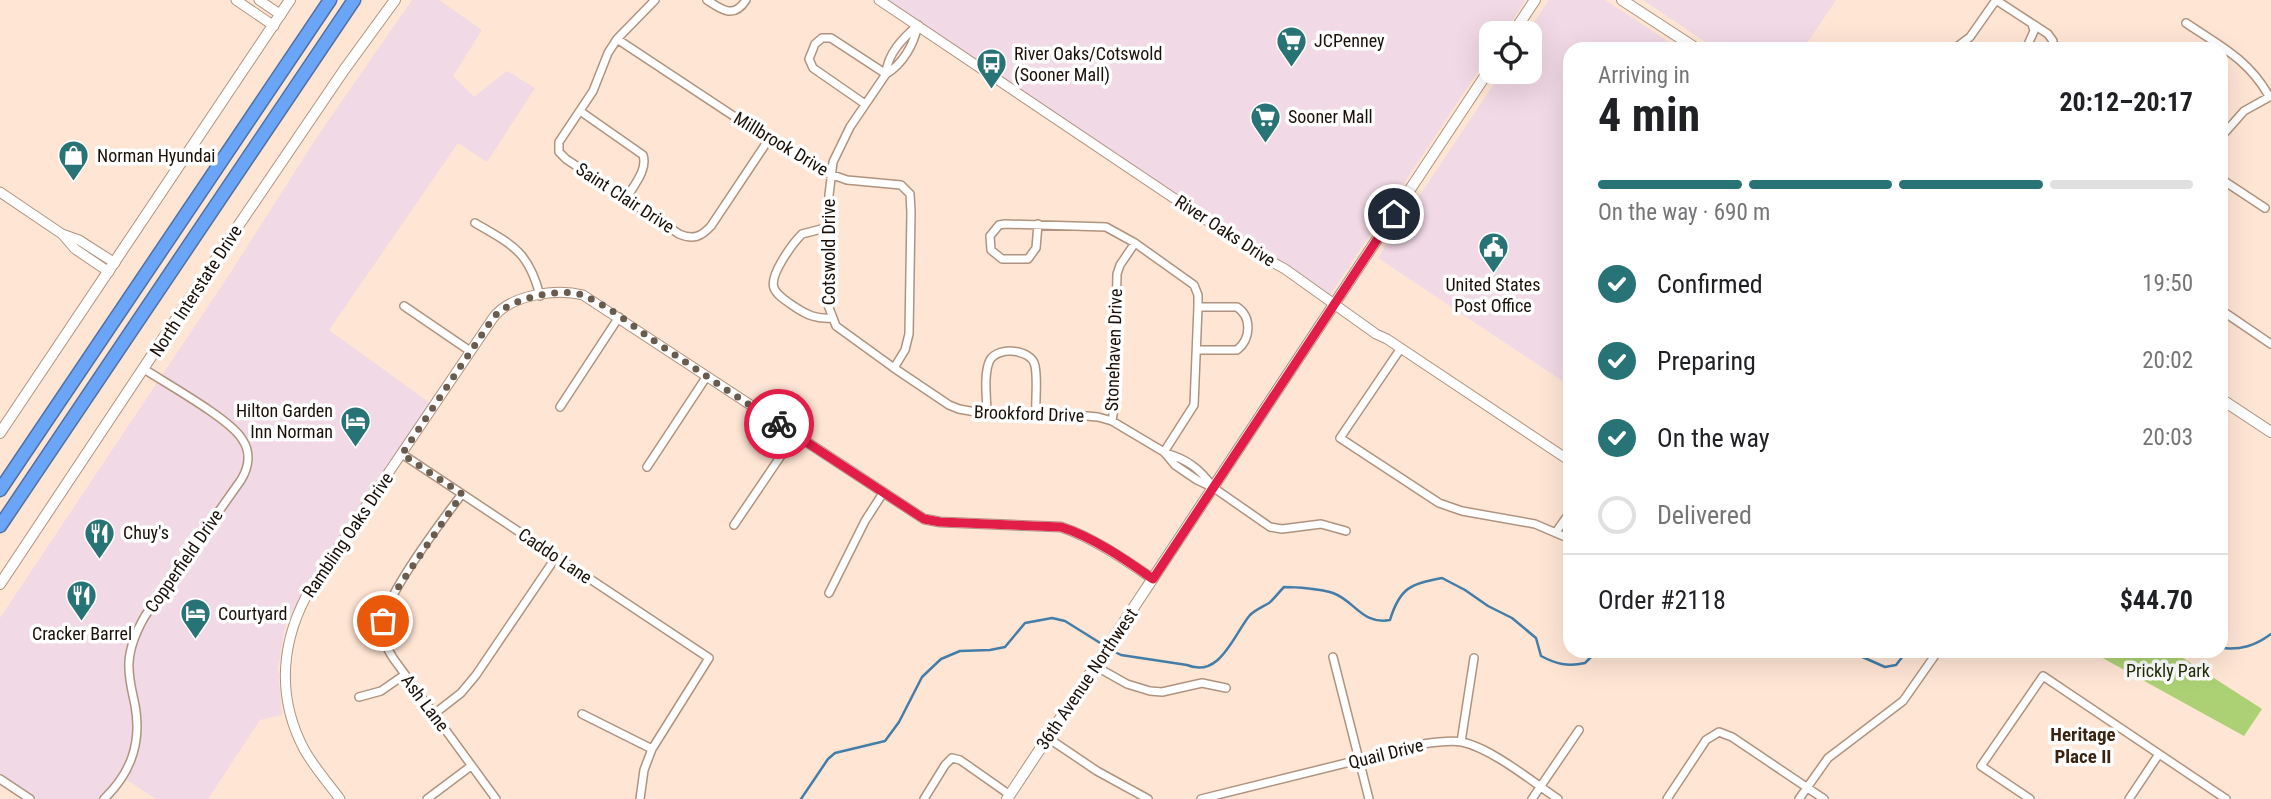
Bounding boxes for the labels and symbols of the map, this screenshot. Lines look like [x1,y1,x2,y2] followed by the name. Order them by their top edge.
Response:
[1274,24,1308,68] supermarket icon: JCPenney
[1314,30,1385,51] place label: JCPenney
[1014,43,1162,86] place label: River Oaks/Cotswold (Sooner Mall)
[974,47,1008,91] bus stop icon: River Oaks/Cotswold (Sooner Mall)
[1248,100,1282,144] supermarket icon: Sooner Mall
[1288,106,1373,127] place label: Sooner Mall
[730,107,832,180] street label: Millbrook Drive
[57,139,91,183] shop icon: Norman Hyundai
[97,145,215,166] place label: Norman Hyundai
[572,158,678,237] street label: Saint Clair Drive
[1364,184,1424,244] pin
[1171,190,1279,271] street label: River Oaks Drive
[818,199,839,305] street label: Cotswold Drive
[145,221,246,360] street label: North Interstate Drive
[1476,230,1510,274] public building icon: United States Post Office
[1445,274,1541,316] place label: United States Post Office
[1101,288,1126,412] street label: Stonehaven Drive
[744,389,814,459] courier
[236,400,333,442] place label: Hilton Garden Inn Norman
[974,401,1085,426] street label: Brookford Drive
[339,404,373,448] hotel icon: Hilton Garden Inn Norman
[298,468,397,601] street label: Rambling Oaks Drive
[140,505,227,616] street label: Copperfield Drive
[83,516,117,560] restaurant icon: Chuy's
[123,522,169,543] place label: Chuy's
[515,523,596,588] street label: Caddo Lane
[65,579,99,623] restaurant icon: Cracker Barrel
[353,591,413,651] pin
[178,597,212,641] hotel icon: Courtyard
[218,603,287,624] place label: Courtyard
[1032,604,1142,753] street label: 36th Avenue Northwest
[32,623,132,644] place label: Cracker Barrel
[2126,660,2210,681] park label: Prickly Park
[397,670,454,735] street label: Ash Lane
[2050,723,2116,768] district label: Heritage Place II
[1346,734,1426,773] street label: Quail Drive

